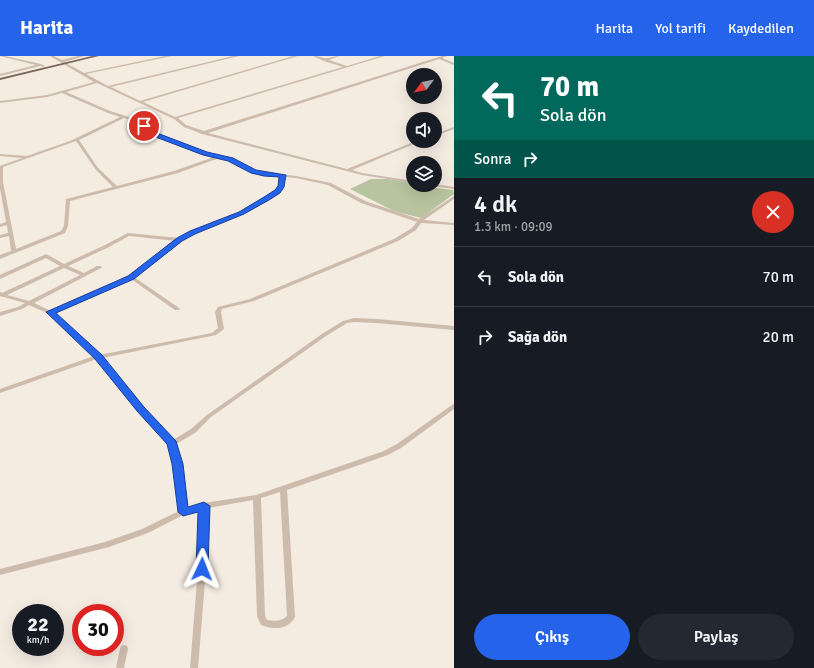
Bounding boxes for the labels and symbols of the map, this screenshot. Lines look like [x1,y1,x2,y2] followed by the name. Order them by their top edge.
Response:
[406,68,442,104] north arrow
[127,109,161,143] pin
[181,548,223,590] position arrow
[72,604,124,656] speed limit sign: 30

